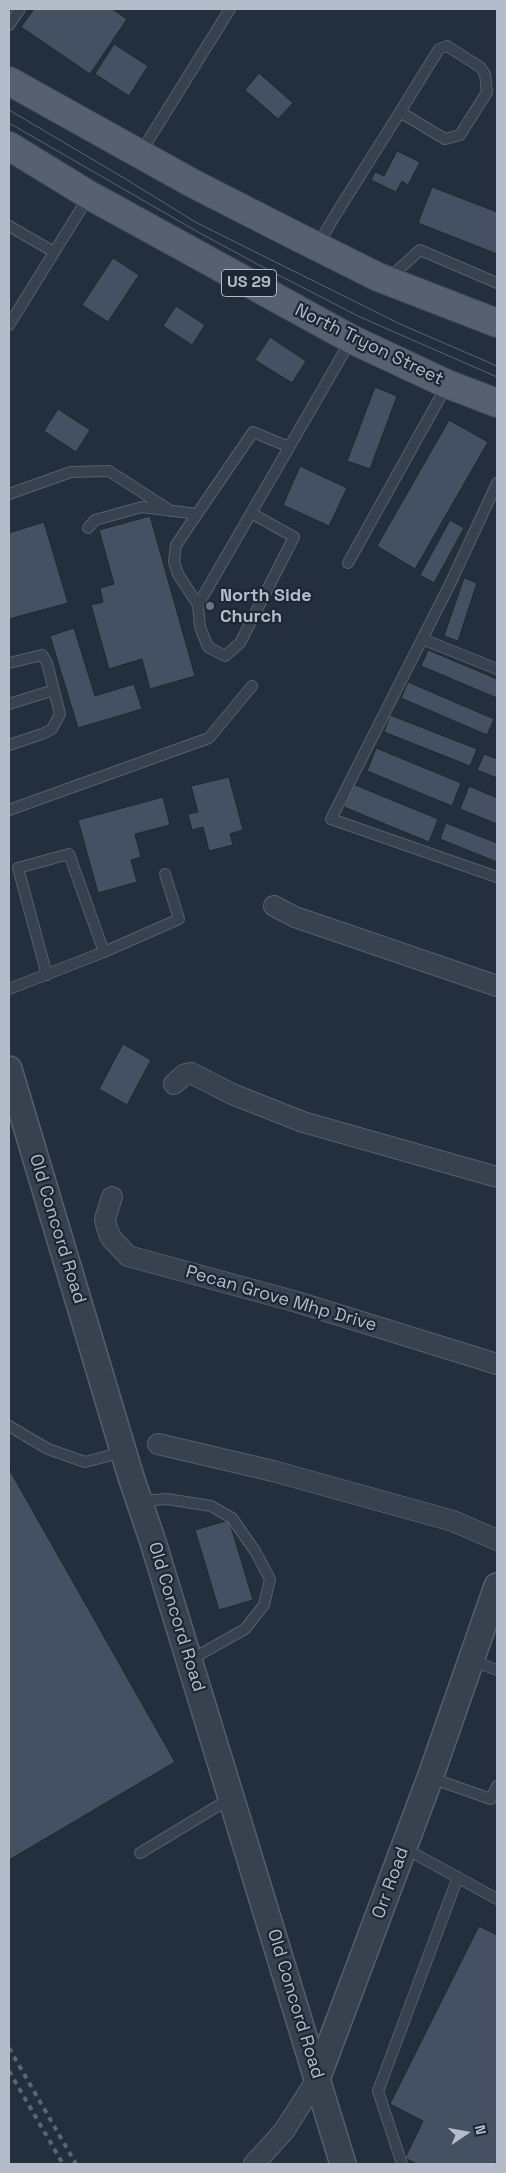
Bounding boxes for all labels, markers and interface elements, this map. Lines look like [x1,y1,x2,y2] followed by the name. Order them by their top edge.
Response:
[222,270,276,296] road number: US 29
[291,300,447,390] street label: North Tryon Street
[220,585,312,628] place label: North Side Church
[204,600,216,612] marker: North Side Church
[24,1152,90,1306] street label: Old Concord Road
[183,1261,379,1337] street label: Pecan Grove Mhp Drive
[143,1540,209,1694] street label: Old Concord Road
[368,1844,414,1922] street label: Orr Road
[262,1927,328,2081] street label: Old Concord Road
[441,2108,491,2158] north arrow
[471,2123,490,2136] text: N

